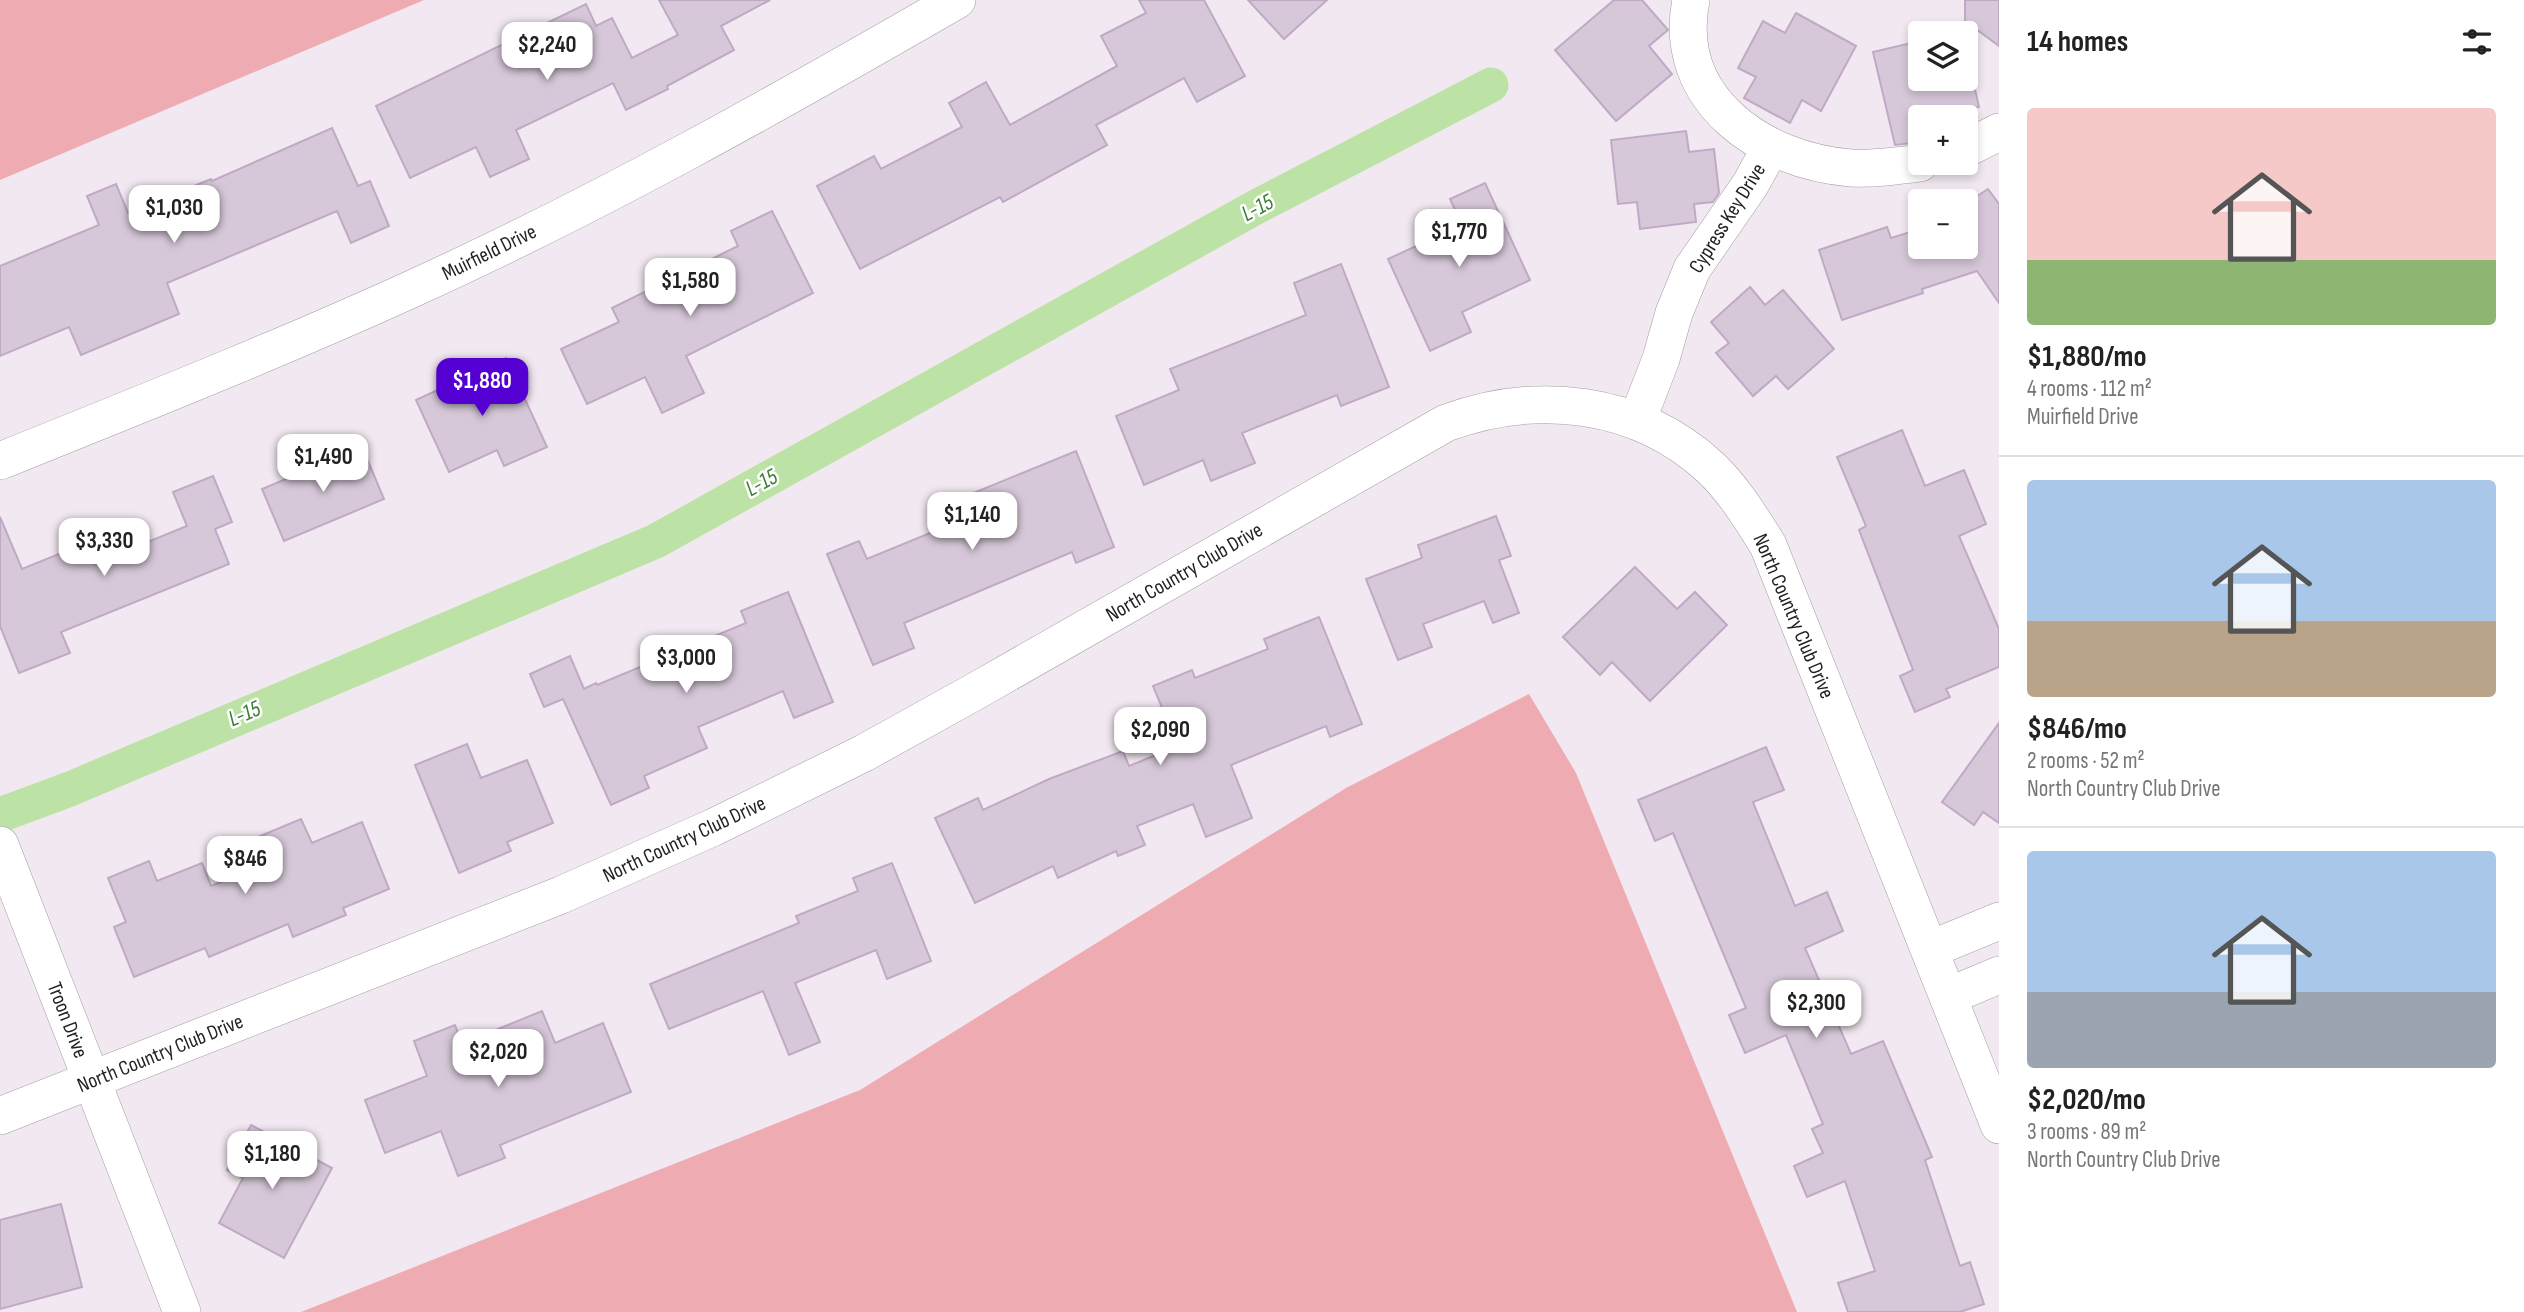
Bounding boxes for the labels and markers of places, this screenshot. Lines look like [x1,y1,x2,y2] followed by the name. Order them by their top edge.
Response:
[490,22,604,82] pin: $2,240
[117,186,231,245] pin: $1,030
[1402,210,1516,269] pin: $1,770
[633,258,747,318] pin: $1,580
[425,358,539,418] pin: $1,880
[266,434,380,494] pin: $1,490
[915,492,1029,552] pin: $1,140
[47,518,161,578] pin: $3,330
[629,636,743,695] pin: $3,000
[1103,708,1217,767] pin: $2,090
[204,836,286,896] pin: $846
[1759,981,1873,1040] pin: $2,300
[441,1030,555,1089] pin: $2,020
[215,1132,329,1191] pin: $1,180

